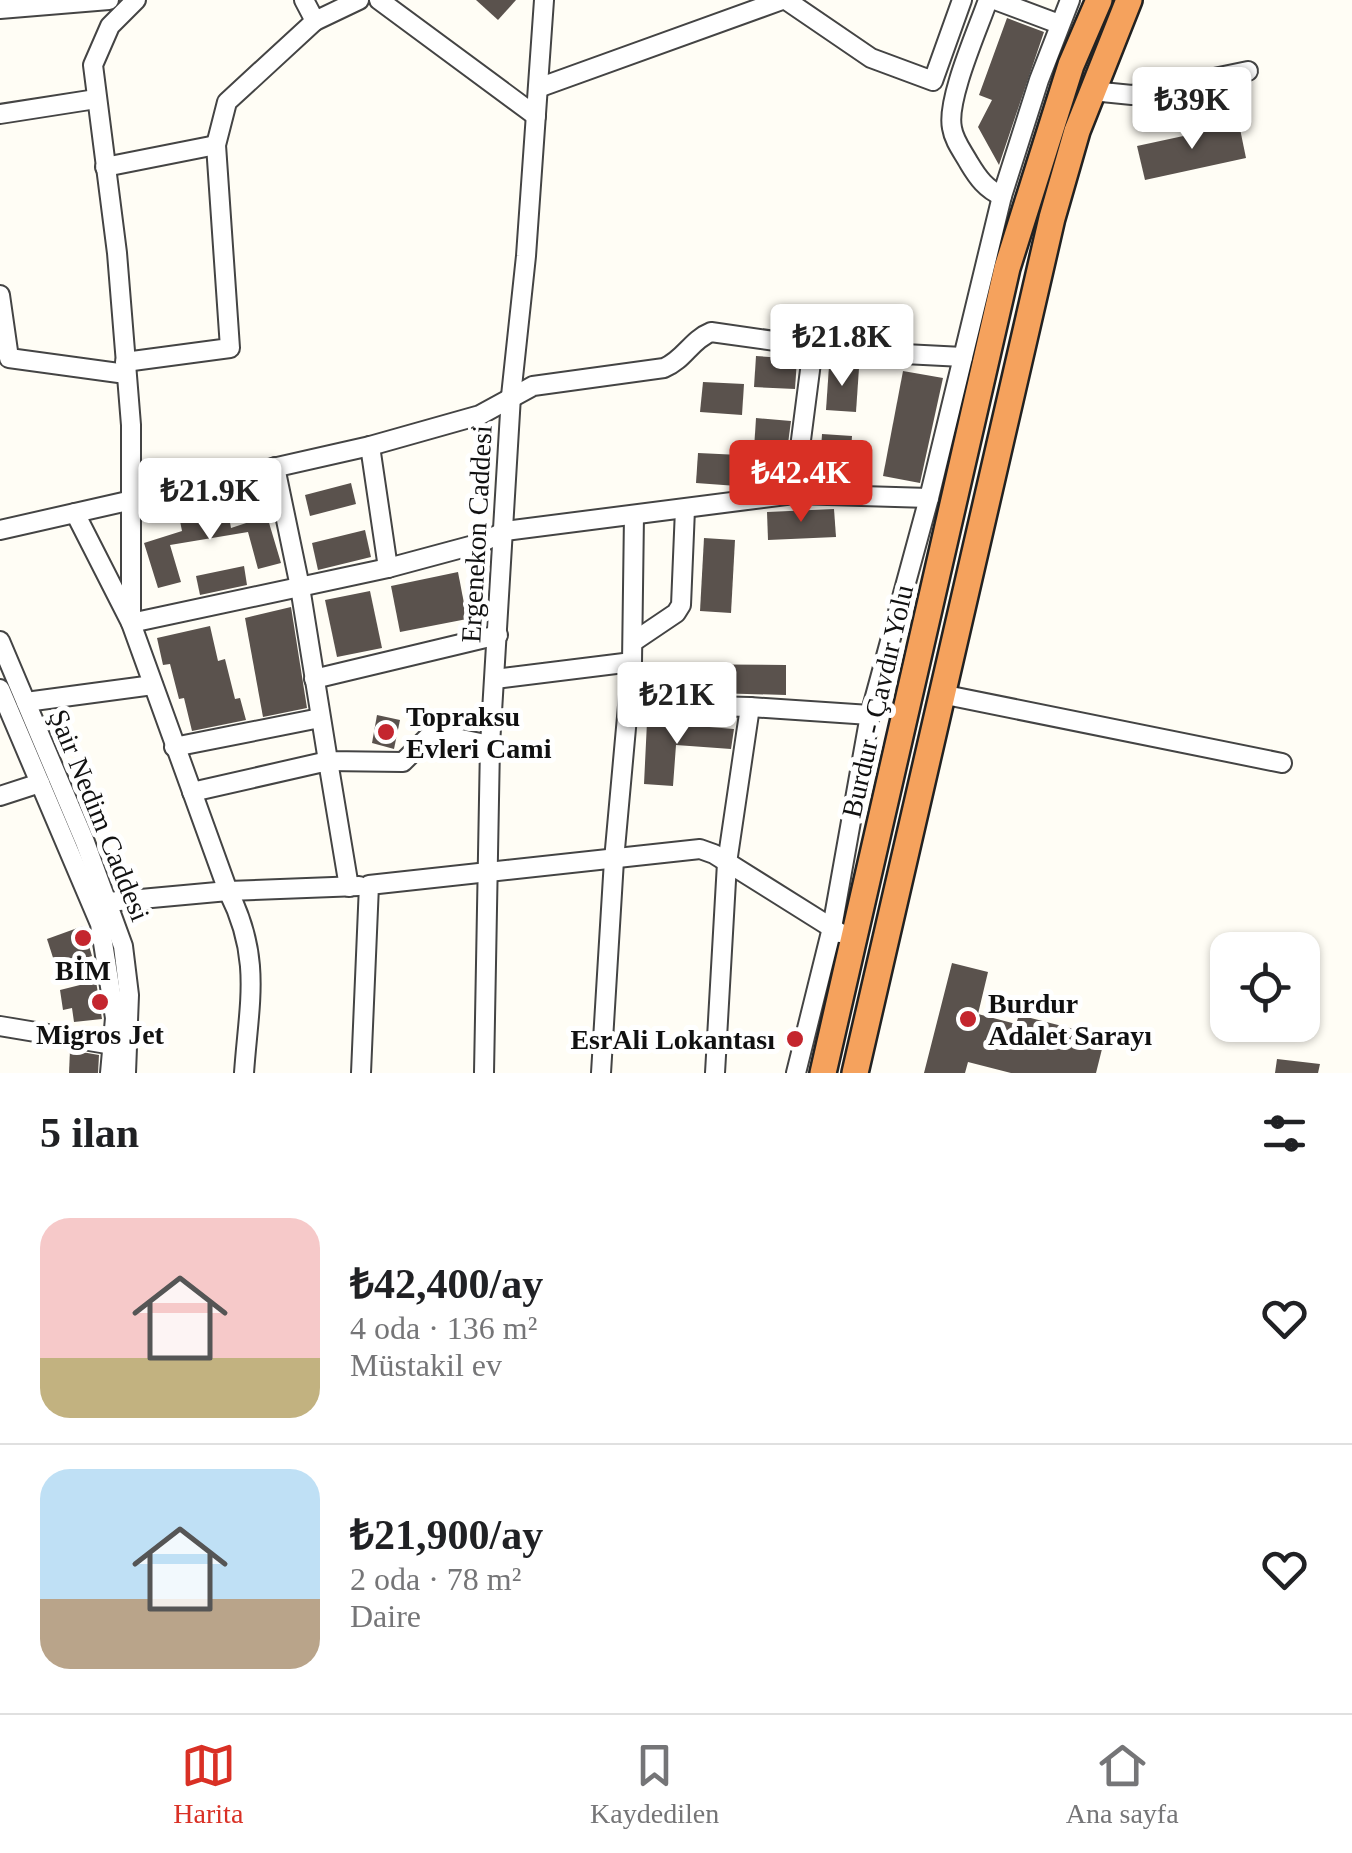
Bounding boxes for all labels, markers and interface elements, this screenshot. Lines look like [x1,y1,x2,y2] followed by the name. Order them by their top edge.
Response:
[1133,67,1251,152] pin: ₺39K
[1154,81,1230,117] text: ₺39K
[761,304,923,389] pin: ₺21.8K
[792,318,892,354] text: ₺21.8K
[455,424,498,644] street label: Ergenekon Caddesi
[720,440,882,525] pin: ₺42.4K
[751,454,851,490] text: ₺42.4K
[129,458,291,543] pin: ₺21.9K
[160,472,260,508] text: ₺21.9K
[836,582,919,821] street label: Burdur - Çavdır Yolu
[618,662,736,747] pin: ₺21K
[639,676,715,712] text: ₺21K
[406,701,552,764] place label: Topraksu Evleri Cami
[43,705,156,926] street label: Şair Nedim Caddesi
[375,721,397,743] marker: Topraksu Evleri Cami
[72,927,94,949] marker: BİM
[1210,932,1320,1042] map controls
[1210,932,1320,1042] button: locate
[55,955,111,986] place label: BİM
[988,988,1152,1051] place label: Burdur Adalet Sarayı
[89,991,111,1013] marker: Migros Jet
[957,1008,979,1030] marker: Burdur Adalet Sarayı
[36,1019,165,1050] place label: Migros Jet
[570,1024,775,1055] place label: EsrAli Lokantası
[784,1028,806,1050] marker: EsrAli Lokantası
[1257,1106,1312,1161] icon: filters
[40,1110,139,1156] text: 5 ilan
[120,1258,240,1378] icon: home
[350,1261,543,1307] text: ₺42,400/ay
[1257,1291,1312,1346] icon: heart
[350,1310,537,1346] text: 4 oda · 136 m²
[350,1347,502,1383] text: Müstakil ev
[120,1509,240,1629] icon: home
[350,1512,543,1558] text: ₺21,900/ay
[1257,1542,1312,1597] icon: heart
[350,1561,521,1597] text: 2 oda · 78 m²
[350,1598,421,1634] text: Daire
[173,1738,243,1830] tab: Harita
[590,1738,719,1830] tab: Kaydedilen
[1066,1738,1179,1830] tab: Ana sayfa

